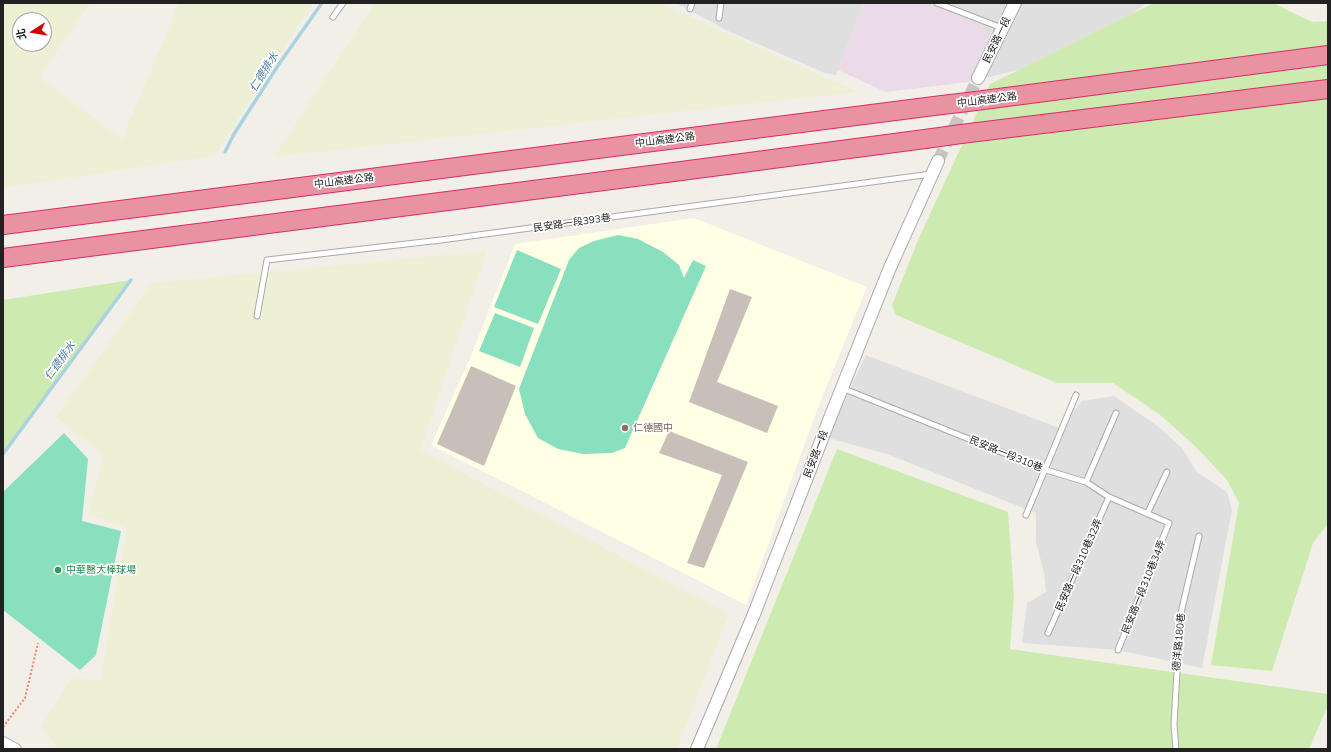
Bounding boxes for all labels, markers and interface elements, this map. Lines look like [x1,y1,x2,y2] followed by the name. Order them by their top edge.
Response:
[12,12,52,52] north arrow
[981,15,1013,65] street label: 民安路一段
[13,27,29,41] text: 北
[247,50,281,94] water label: 仁德排水
[956,90,1018,110] street label: 中山高速公路
[634,130,696,150] street label: 中山高速公路
[313,171,375,191] street label: 中山高速公路
[533,212,611,234] street label: 民安路一段393巷
[42,339,78,383] water label: 仁德排水
[633,422,673,434] place label: 仁德國中
[620,423,630,433] marker: 仁德國中
[801,429,831,479] street label: 民安路一段
[968,434,1044,474] street label: 民安路一段310巷
[1053,517,1105,613] street label: 民安路一段310巷32弄
[1120,538,1168,636] street label: 民安路一段310巷34弄
[66,564,136,576] place label: 中華醫大棒球場
[53,565,63,575] marker: 中華醫大棒球場
[1170,613,1188,671] street label: 德洋路180巷

